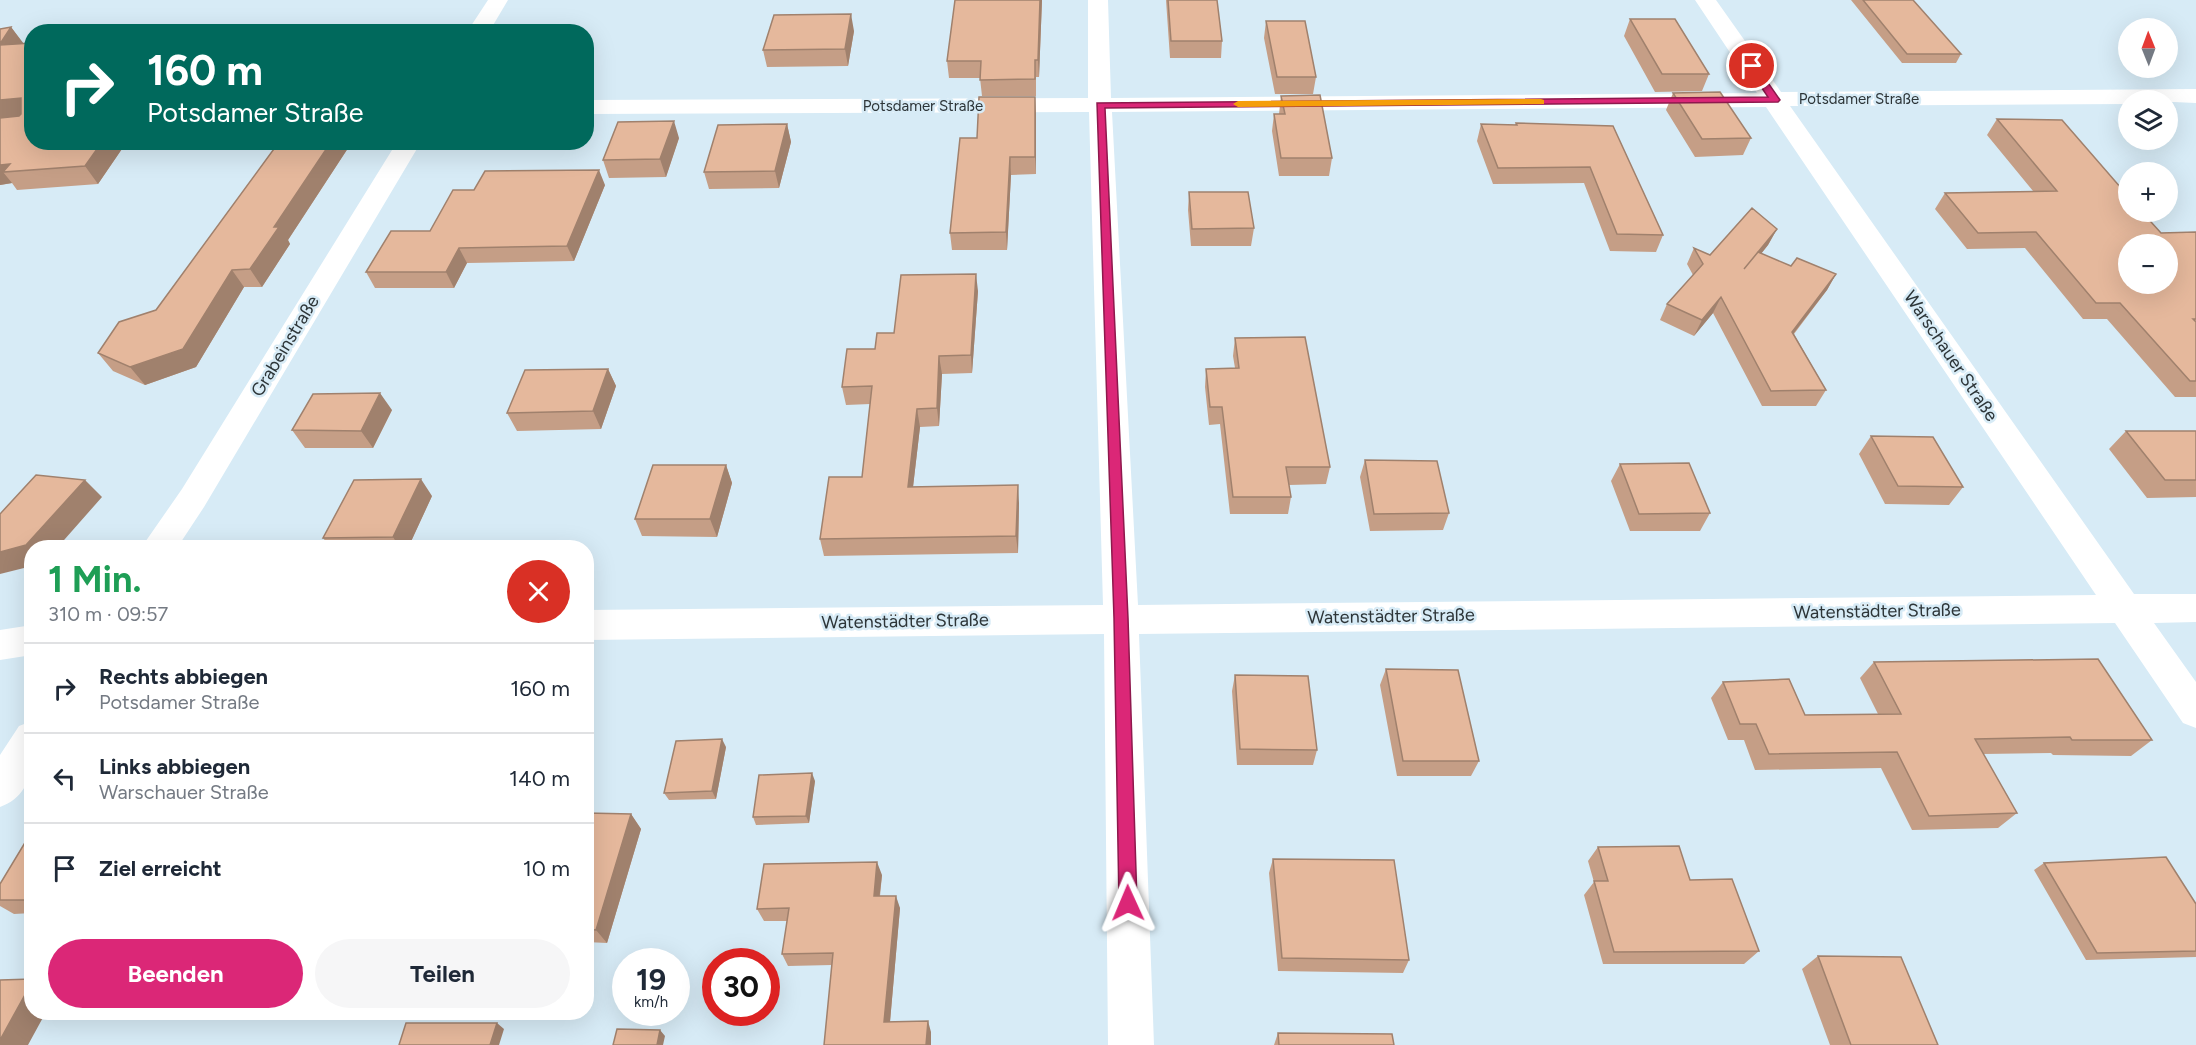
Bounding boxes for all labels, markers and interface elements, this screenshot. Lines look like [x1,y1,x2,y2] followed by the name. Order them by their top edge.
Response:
[2118,18,2178,78] north arrow
[2118,18,2178,294] map controls
[1726,40,1777,91] pin
[147,45,263,96] text: 160 m
[48,48,126,126] icon: right
[1735,49,1768,82] icon: arrive
[1799,90,1919,108] street label: Potsdamer Straße
[2118,90,2178,150] button: layers
[147,96,364,129] text: Potsdamer Straße
[863,97,983,115] street label: Potsdamer Straße
[2118,162,2178,222] button: +
[2118,234,2178,294] button: −
[1899,287,2003,426] street label: Warschauer Straße
[246,291,324,401] street label: Grabeinstraße
[48,558,141,601] text: 1 Min.
[507,560,570,623] button: close
[1793,599,1961,623] street label: Watenstädter Straße
[48,602,168,626] text: 310 m · 09:57
[1307,604,1475,628] street label: Watenstädter Straße
[821,609,989,633] street label: Watenstädter Straße
[99,663,268,690] text: Rechts abbiegen
[48,672,81,705] icon: right
[510,675,570,702] text: 160 m
[99,690,259,714] text: Potsdamer Straße
[99,753,250,780] text: Links abbiegen
[48,762,81,795] icon: left
[509,765,570,792] text: 140 m
[99,780,269,804] text: Warschauer Straße
[48,852,81,885] icon: arrive
[99,855,222,882] text: Ziel erreicht
[523,855,570,882] text: 10 m
[1096,871,1160,935] position arrow
[48,939,303,1008] button: Beenden
[315,939,570,1008] button: Teilen
[702,948,780,1026] speed limit sign: 30
[636,961,666,998] text: 19
[634,993,668,1011] text: km/h

